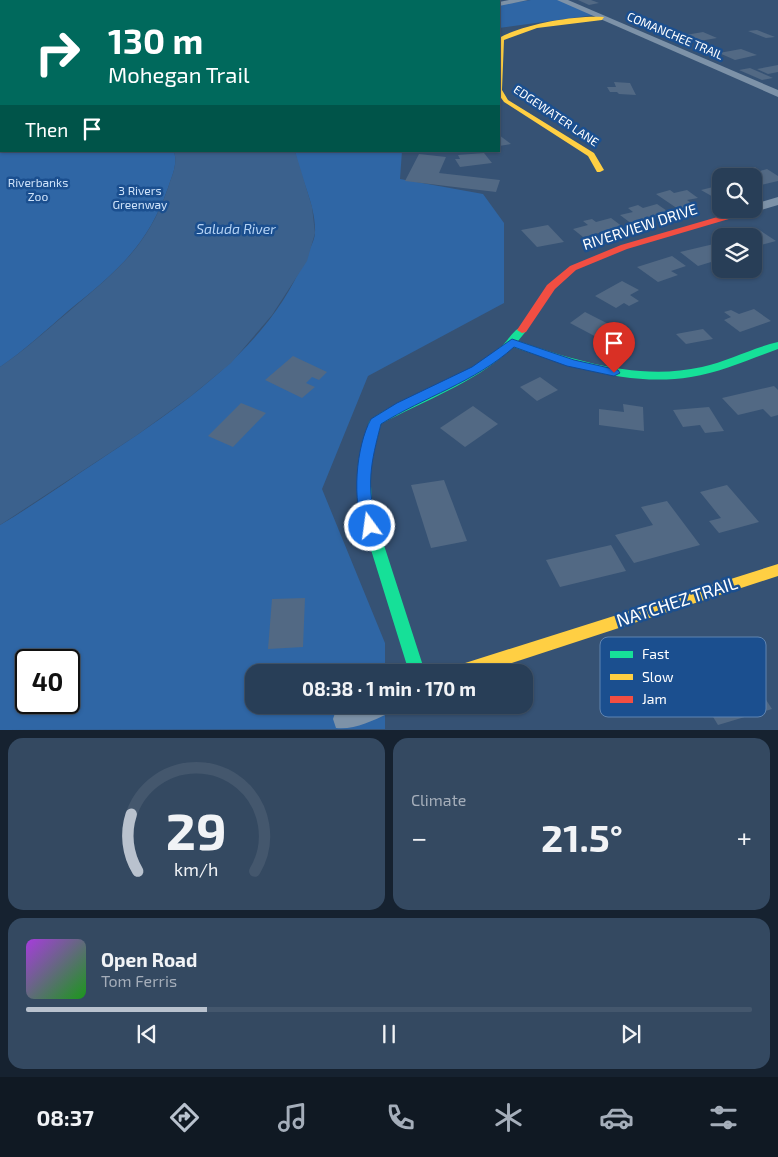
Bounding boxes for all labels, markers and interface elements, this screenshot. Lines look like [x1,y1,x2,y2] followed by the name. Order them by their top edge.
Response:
[625,9,726,62] street label: COMANCHEE TRAIL
[108,19,203,61] text: 130 m
[25,20,90,85] icon: right
[108,61,249,87] text: Mohegan Trail
[511,82,602,149] street label: EDGEWATER LANE
[78,115,106,143] icon: arrive
[25,118,68,141] text: Then
[712,168,762,278] map controls
[712,168,762,218] button: search
[8,175,68,203] park label: Riverbanks Zoo
[113,183,168,211] park label: 3 Rivers Greenway
[580,199,699,253] street label: RIVERVIEW DRIVE
[196,220,276,237] water label: Saluda River
[712,228,762,278] button: layers
[593,322,635,373] pin
[600,329,628,357] icon: arrive
[343,499,395,551] position arrow
[613,571,740,631] street label: NATCHEZ TRAIL
[600,637,766,717] legend
[642,645,669,662] text: Fast
[15,649,80,714] speed limit sign: 40
[642,668,674,685] text: Slow
[302,677,476,700] text: 08:38 · 1 min · 170 m
[642,690,667,707] text: Jam
[411,790,466,809] text: Climate
[166,798,227,860] text: 29
[541,814,623,860] text: 21.5°
[411,820,427,854] text: −
[737,820,752,854] text: +
[174,858,219,880] text: km/h
[101,948,197,971] text: Open Road
[101,971,177,990] text: Tom Ferris
[133,1020,161,1048] icon: previous
[375,1020,403,1048] icon: pause
[617,1020,645,1048] icon: next
[167,1100,202,1135] icon: directions
[275,1100,310,1135] icon: music
[383,1100,418,1135] icon: phone
[491,1100,526,1135] icon: climate
[599,1100,634,1135] icon: car
[706,1100,741,1135] icon: filters
[36,1104,94,1130] text: 08:37

